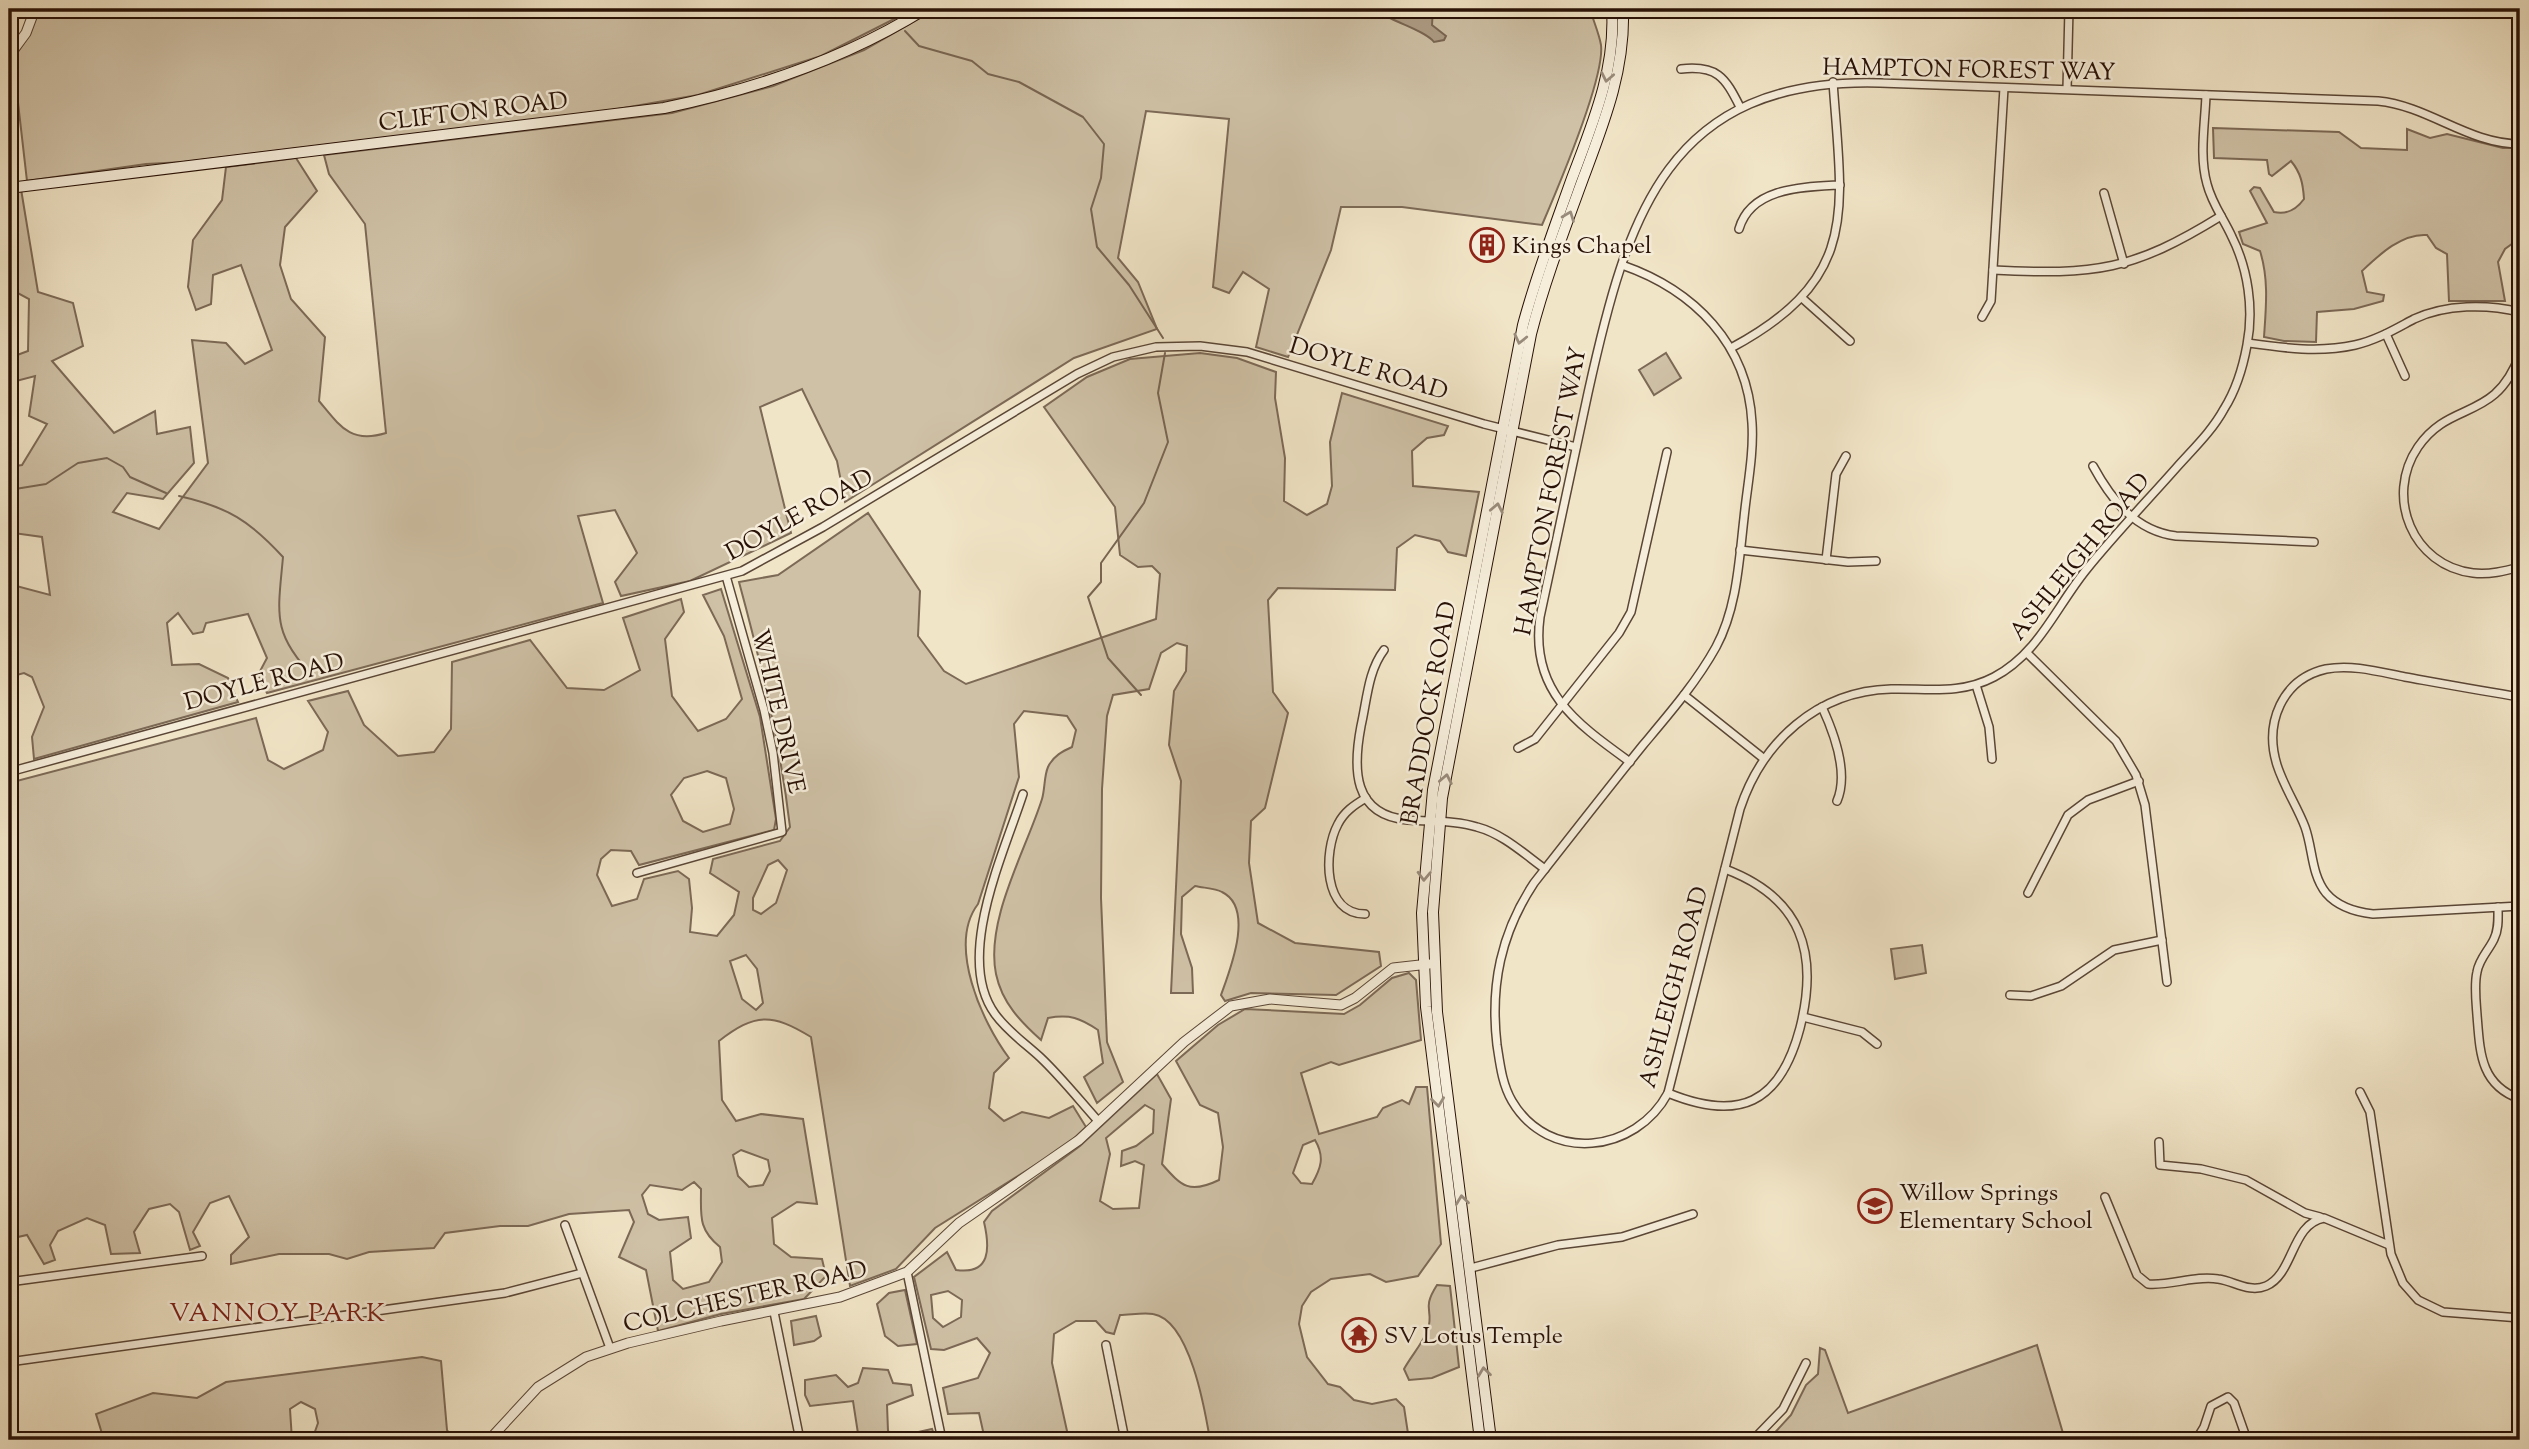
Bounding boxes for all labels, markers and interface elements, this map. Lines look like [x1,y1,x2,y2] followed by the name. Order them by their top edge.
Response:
[1822,51,2116,91] street label: HAMPTON FOREST WAY
[1600,71,1615,83] one-way arrow
[377,84,570,141] street label: CLIFTON ROAD
[1561,211,1575,223] one-way arrow
[1468,226,1506,264] building icon: Kings Chapel
[1512,230,1652,264] place label: Kings Chapel
[1285,330,1452,410] street label: DOYLE ROAD
[1513,333,1528,345] one-way arrow
[1507,344,1597,639] street label: HAMPTON FOREST WAY
[720,461,880,570] street label: DOYLE ROAD
[2002,466,2159,649] street label: ASHLEIGH ROAD
[1489,502,1504,514] one-way arrow
[1394,599,1466,828] street label: BRADDOCK ROAD
[742,626,813,798] street label: WHITE DRIVE
[181,645,348,721] street label: DOYLE ROAD
[1437,773,1452,785] one-way arrow
[1416,871,1431,882] one-way arrow
[1632,883,1718,1092] street label: ASHLEIGH ROAD
[1430,1096,1445,1108] one-way arrow
[1899,1177,2093,1239] place label: Willow Springs Elementary School
[1856,1187,1894,1225] school or university icon: Willow Springs Elementary School
[1454,1194,1469,1206] one-way arrow
[620,1253,871,1343] street label: COLCHESTER ROAD
[169,1296,387,1333] district label: VANNOY PARK
[1340,1316,1378,1354] temple icon: SV Lotus Temple
[1384,1320,1563,1354] place label: SV Lotus Temple
[1476,1367,1491,1378] one-way arrow

